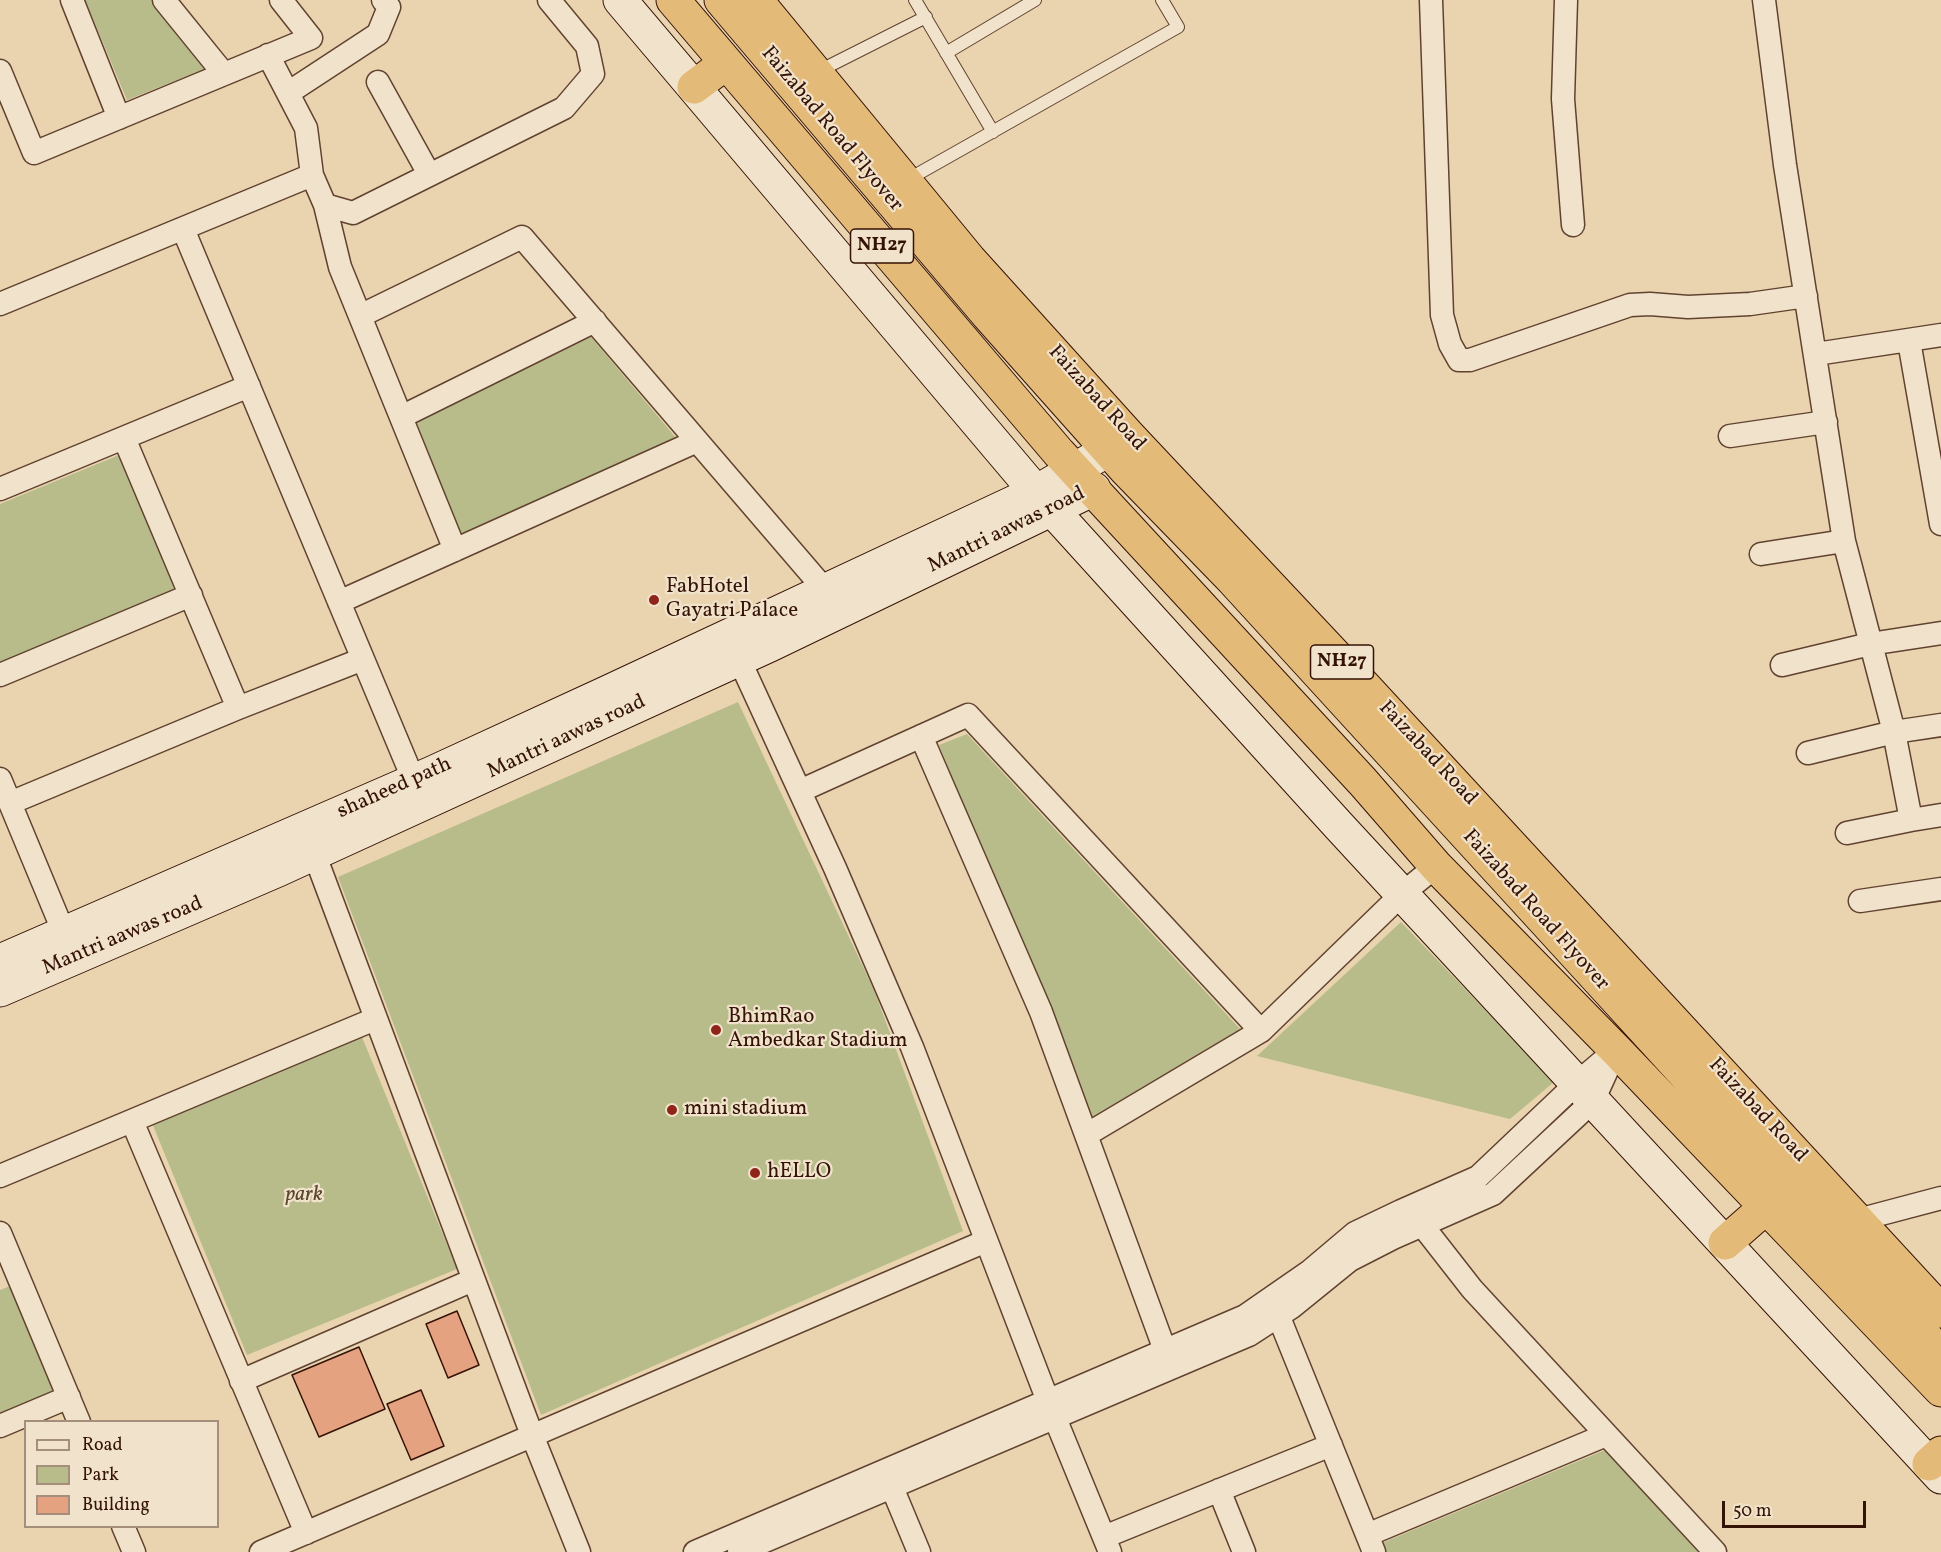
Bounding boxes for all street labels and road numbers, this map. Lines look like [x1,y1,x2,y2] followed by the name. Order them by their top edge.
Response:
[755,42,907,218] street label: Faizabad Road Flyover
[850,229,914,263] road number: NH27
[1042,341,1150,457] street label: Faizabad Road
[924,482,1090,580] street label: Mantri aawas road
[1310,645,1374,679] road number: NH27
[484,690,650,786] street label: Mantri aawas road
[1372,696,1482,812] street label: Faizabad Road
[334,753,456,825] street label: shaheed path
[1456,825,1614,997] street label: Faizabad Road Flyover
[39,892,207,982] street label: Mantri aawas road
[1702,1053,1812,1169] street label: Faizabad Road

